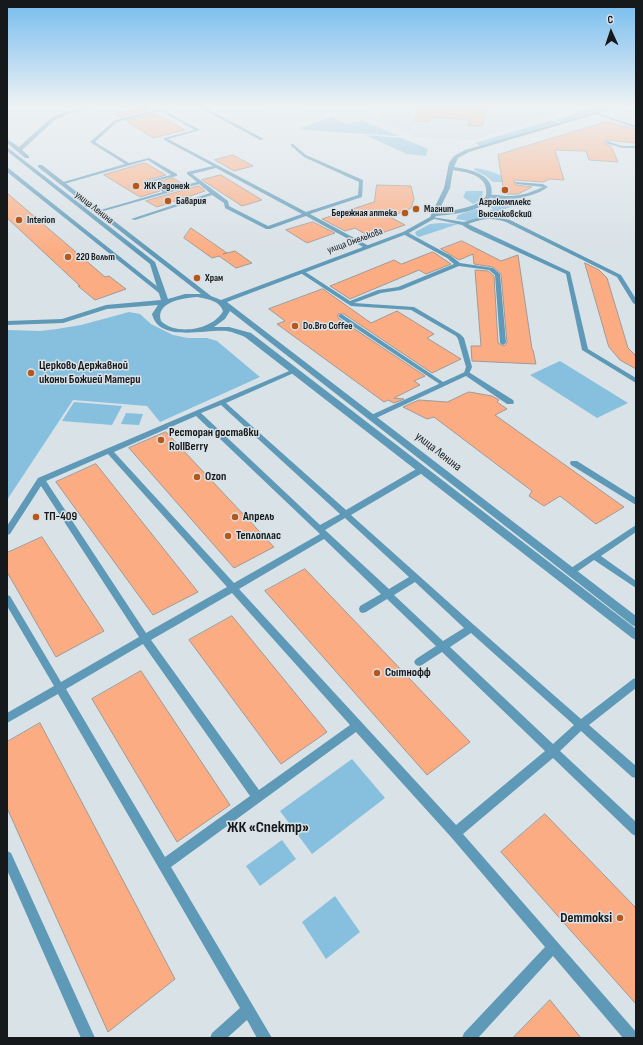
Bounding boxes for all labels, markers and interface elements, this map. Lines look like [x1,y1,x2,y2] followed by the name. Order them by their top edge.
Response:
[591,12,631,52] north arrow
[607,13,614,26] text: С
[144,180,189,192] place label: ЖК Радонеж
[131,181,141,191] marker: ЖК Радонеж
[500,185,510,195] marker: Агрокомплекс Выселковский
[72,189,116,227] street label: улица Ленина
[176,195,206,207] place label: Бавария
[163,196,173,206] marker: Бавария
[478,196,532,220] place label: Агрокомплекс Выселковский
[424,203,454,215] place label: Магнит
[411,204,421,214] marker: Магнит
[331,207,397,219] place label: Бережная аптека
[400,208,410,218] marker: Бережная аптека
[27,214,55,226] place label: Interion
[14,215,24,225] marker: Interion
[326,225,384,257] street label: улица Омелькова
[76,251,115,263] place label: 220 Вольт
[63,252,73,262] marker: 220 Вольт
[205,272,223,284] place label: Храм
[192,273,202,283] marker: Храм
[303,320,352,332] place label: Do.Bro Coffee
[290,321,300,331] marker: Do.Bro Coffee
[39,359,140,387] place label: Церковь Державной иконы Божией Матери
[26,368,36,378] marker: Церковь Державной иконы Божией Матери
[169,426,259,454] place label: Ресторан доставки RollBerry
[412,429,464,475] street label: улица Ленина
[156,435,166,445] marker: Ресторан доставки RollBerry
[205,470,226,484] place label: Ozon
[192,472,202,482] marker: Ozon
[44,510,77,524] place label: ТП-409
[243,510,274,524] place label: Апрель
[31,512,41,522] marker: ТП-409
[230,512,240,522] marker: Апрель
[236,529,281,543] place label: Теплоплас
[223,531,233,541] marker: Теплоплас
[385,666,431,680] place label: Сытнофф
[372,668,382,678] marker: Сытнофф
[227,818,309,838] district label: ЖК «Спектр»
[560,910,612,926] place label: Demmoksi
[615,913,625,923] marker: Demmoksi

